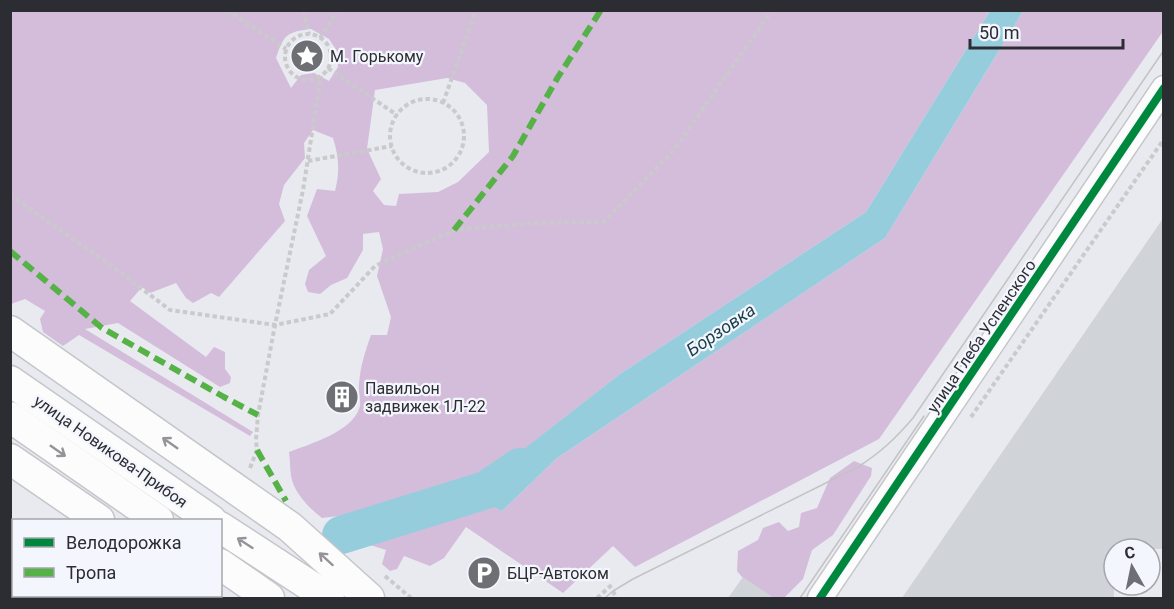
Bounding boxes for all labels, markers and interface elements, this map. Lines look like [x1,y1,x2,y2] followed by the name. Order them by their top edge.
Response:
[970,12,1123,50] scale bar
[979,22,1019,43] text: 50 m
[289,38,325,74] place icon: М. Горькому
[330,47,424,66] place label: М. Горькому
[923,256,1040,416] street label: улица Глеба Успенского
[682,299,759,360] water label: Борзовка
[324,379,360,415] building icon: Павильон задвижек 1Л-22
[365,379,486,416] place label: Павильон задвижек 1Л-22
[30,391,191,512] street label: улица Новикова-Прибоя
[162,437,179,449] one-way arrow
[50,445,66,457] one-way arrow
[12,519,222,597] legend
[66,532,181,553] text: Велодорожка
[236,537,253,550] one-way arrow
[1102,537,1162,597] north arrow
[1123,542,1136,563] text: С
[319,552,334,566] one-way arrow
[466,555,502,591] parking icon: БЦР-Автоком
[66,562,116,583] text: Тропа
[507,564,609,583] place label: БЦР-Автоком

